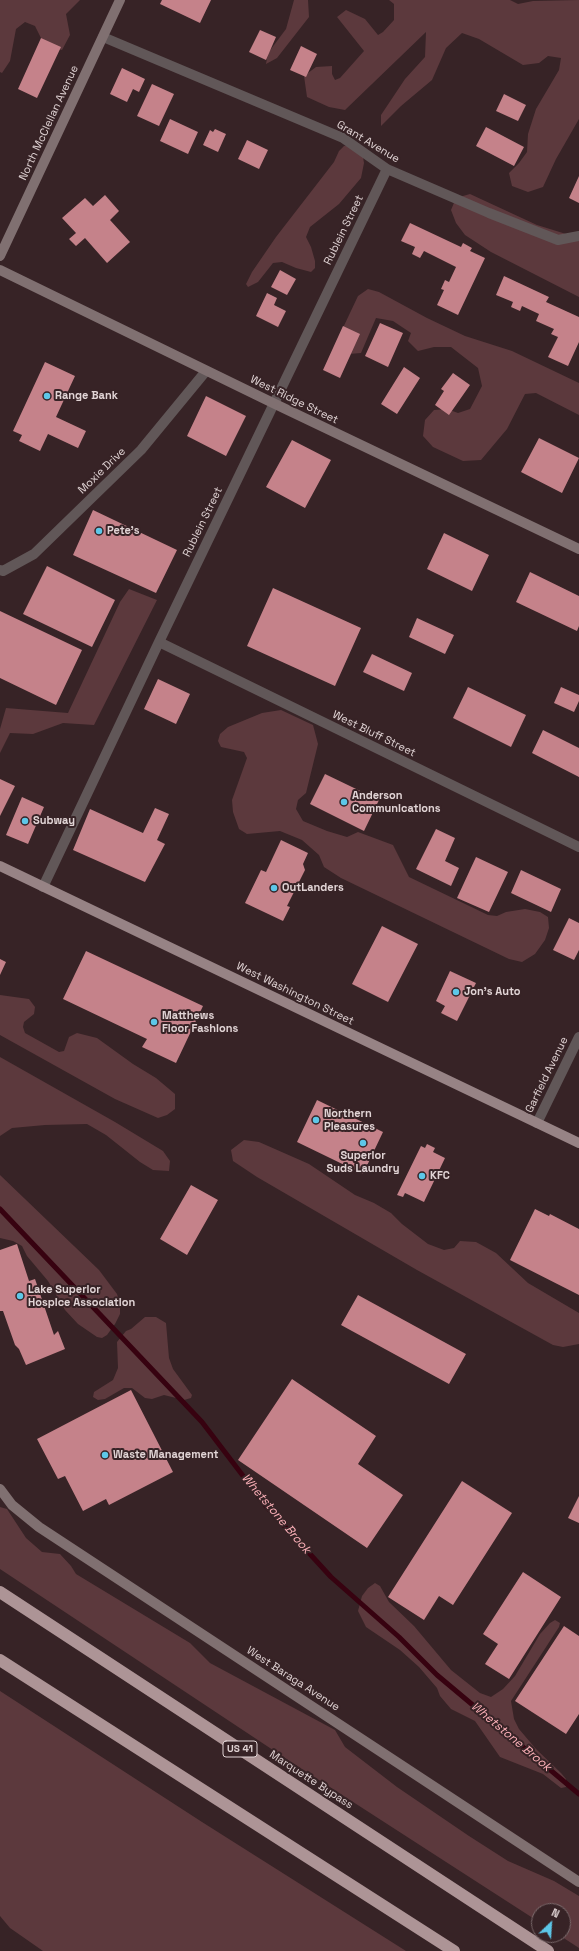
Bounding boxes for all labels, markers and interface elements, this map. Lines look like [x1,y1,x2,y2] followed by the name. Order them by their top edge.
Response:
[17,63,81,183] street label: North McClellan Avenue
[334,118,402,166] street label: Grant Avenue
[321,193,367,267] street label: Rublein Street
[248,373,340,427] street label: West Ridge Street
[55,389,118,403] place label: Range Bank
[42,391,52,401] marker: Range Bank
[76,445,128,497] street label: Moxie Drive
[180,485,226,559] street label: Rublein Street
[107,524,139,538] place label: Pete's
[94,526,104,536] marker: Pete's
[330,708,418,760] street label: West Bluff Street
[352,789,441,815] place label: Anderson Communications
[339,797,349,807] marker: Anderson Communications
[33,814,75,828] place label: Subway
[20,816,30,826] marker: Subway
[282,881,344,895] place label: OutLanders
[269,883,279,893] marker: OutLanders
[234,960,356,1028] street label: West Washington Street
[464,985,521,999] place label: Jon's Auto
[451,987,461,997] marker: Jon's Auto
[162,1009,238,1035] place label: Matthews Floor Fashions
[149,1017,159,1027] marker: Matthews Floor Fashions
[523,1035,571,1115] street label: Garfield Avenue
[324,1107,375,1133] place label: Northern Pleasures
[311,1115,321,1125] marker: Northern Pleasures
[358,1138,368,1148] marker: Superior Suds Laundry
[327,1149,399,1175] place label: Superior Suds Laundry
[430,1169,450,1183] place label: KFC
[417,1171,427,1181] marker: KFC
[28,1283,135,1309] place label: Lake Superior Hospice Association
[15,1291,25,1301] marker: Lake Superior Hospice Association
[113,1448,219,1462] place label: Waste Management
[100,1450,110,1460] marker: Waste Management
[238,1471,314,1557] water label: Whetstone Brook
[244,1644,342,1714] street label: West Baraga Avenue
[468,1699,554,1775] water label: Whetstone Brook
[223,1741,257,1757] road number: US 41
[267,1748,355,1812] street label: Marquette Bypass
[531,1903,571,1943] north arrow
[549,1905,562,1921] text: N

